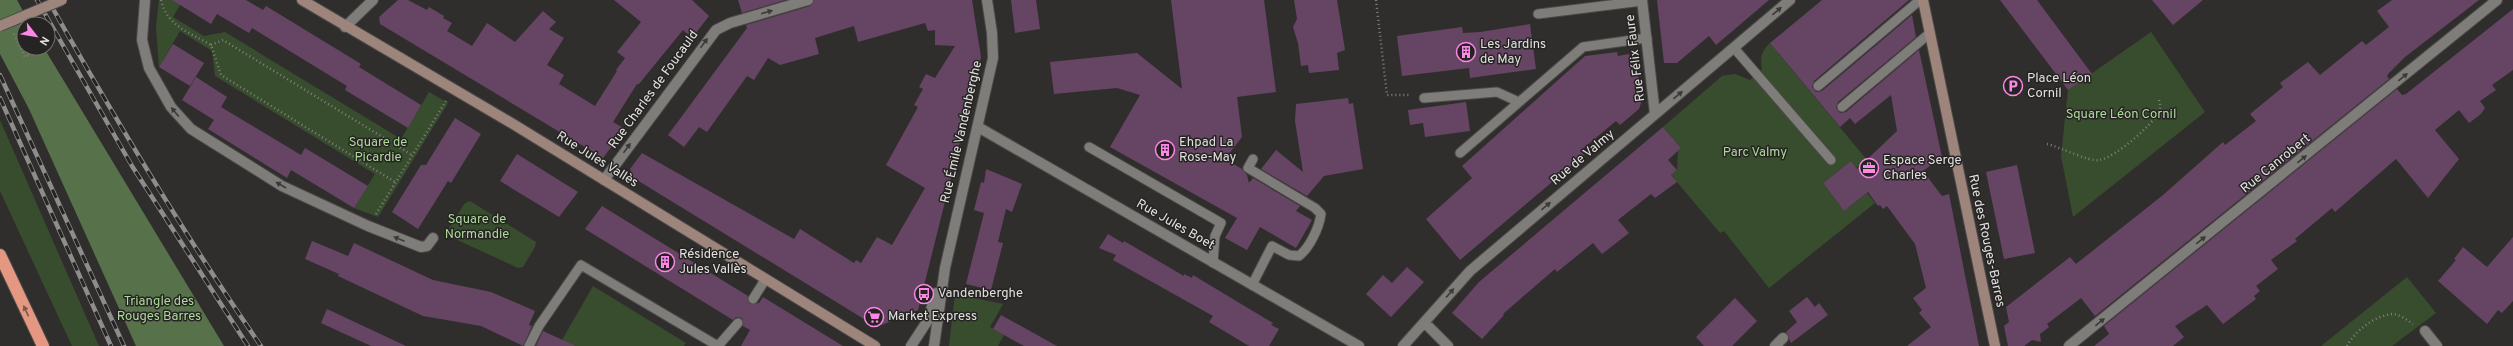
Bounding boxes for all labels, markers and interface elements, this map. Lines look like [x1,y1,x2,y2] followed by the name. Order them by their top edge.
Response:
[1771,7,1782,16] one-way arrow
[761,9,773,15] one-way arrow
[1623,13,1649,103] street label: Rue Félix Faure
[16,16,56,56] north arrow
[606,28,702,152] street label: Rue Charles de Foucauld
[36,34,52,48] text: N
[1480,37,1546,68] place label: Les Jardins de May
[700,38,708,49] one-way arrow
[1455,41,1477,63] building icon: Les Jardins de May
[936,59,986,205] street label: Rue Émile Vandenberghe
[2027,71,2091,102] place label: Place Léon Cornil
[2398,73,2409,82] one-way arrow
[2002,75,2024,97] parking icon: Place Léon Cornil
[1672,91,1683,100] one-way arrow
[170,106,179,117] one-way arrow
[2066,107,2176,123] park label: Square Léon Cornil
[1548,127,1618,189] street label: Rue de Valmy
[553,128,641,192] street label: Rue Jules Vallès
[2238,131,2314,197] street label: Rue Canrobert
[349,135,407,166] park label: Square de Picardie
[1179,135,1236,166] place label: Ehpad La Rose-May
[1154,139,1176,161] building icon: Ehpad La Rose-May
[623,143,631,153] one-way arrow
[1723,145,1787,161] park label: Parc Valmy
[1883,153,1962,184] place label: Espace Serge Charles
[2297,155,2308,163] one-way arrow
[1858,157,1880,179] office icon: Espace Serge Charles
[1964,173,2008,309] street label: Rue des Rouges-Barres
[275,182,287,188] one-way arrow
[1133,196,1217,254] street label: Rue Jules Boet
[1541,202,1552,211] one-way arrow
[445,212,509,243] park label: Square de Normandie
[393,235,405,241] one-way arrow
[2196,236,2207,245] one-way arrow
[679,247,747,278] place label: Résidence Jules Vallès
[654,251,676,273] building icon: Résidence Jules Vallès
[913,283,935,305] bus stop icon: Vandenberghe
[938,286,1023,302] place label: Vandenberghe
[1445,289,1454,298] one-way arrow
[117,294,201,325] park label: Triangle des Rouges Barres
[23,305,29,316] one-way arrow
[863,306,885,328] supermarket icon: Market Express
[888,309,977,325] place label: Market Express
[2094,317,2105,326] one-way arrow

